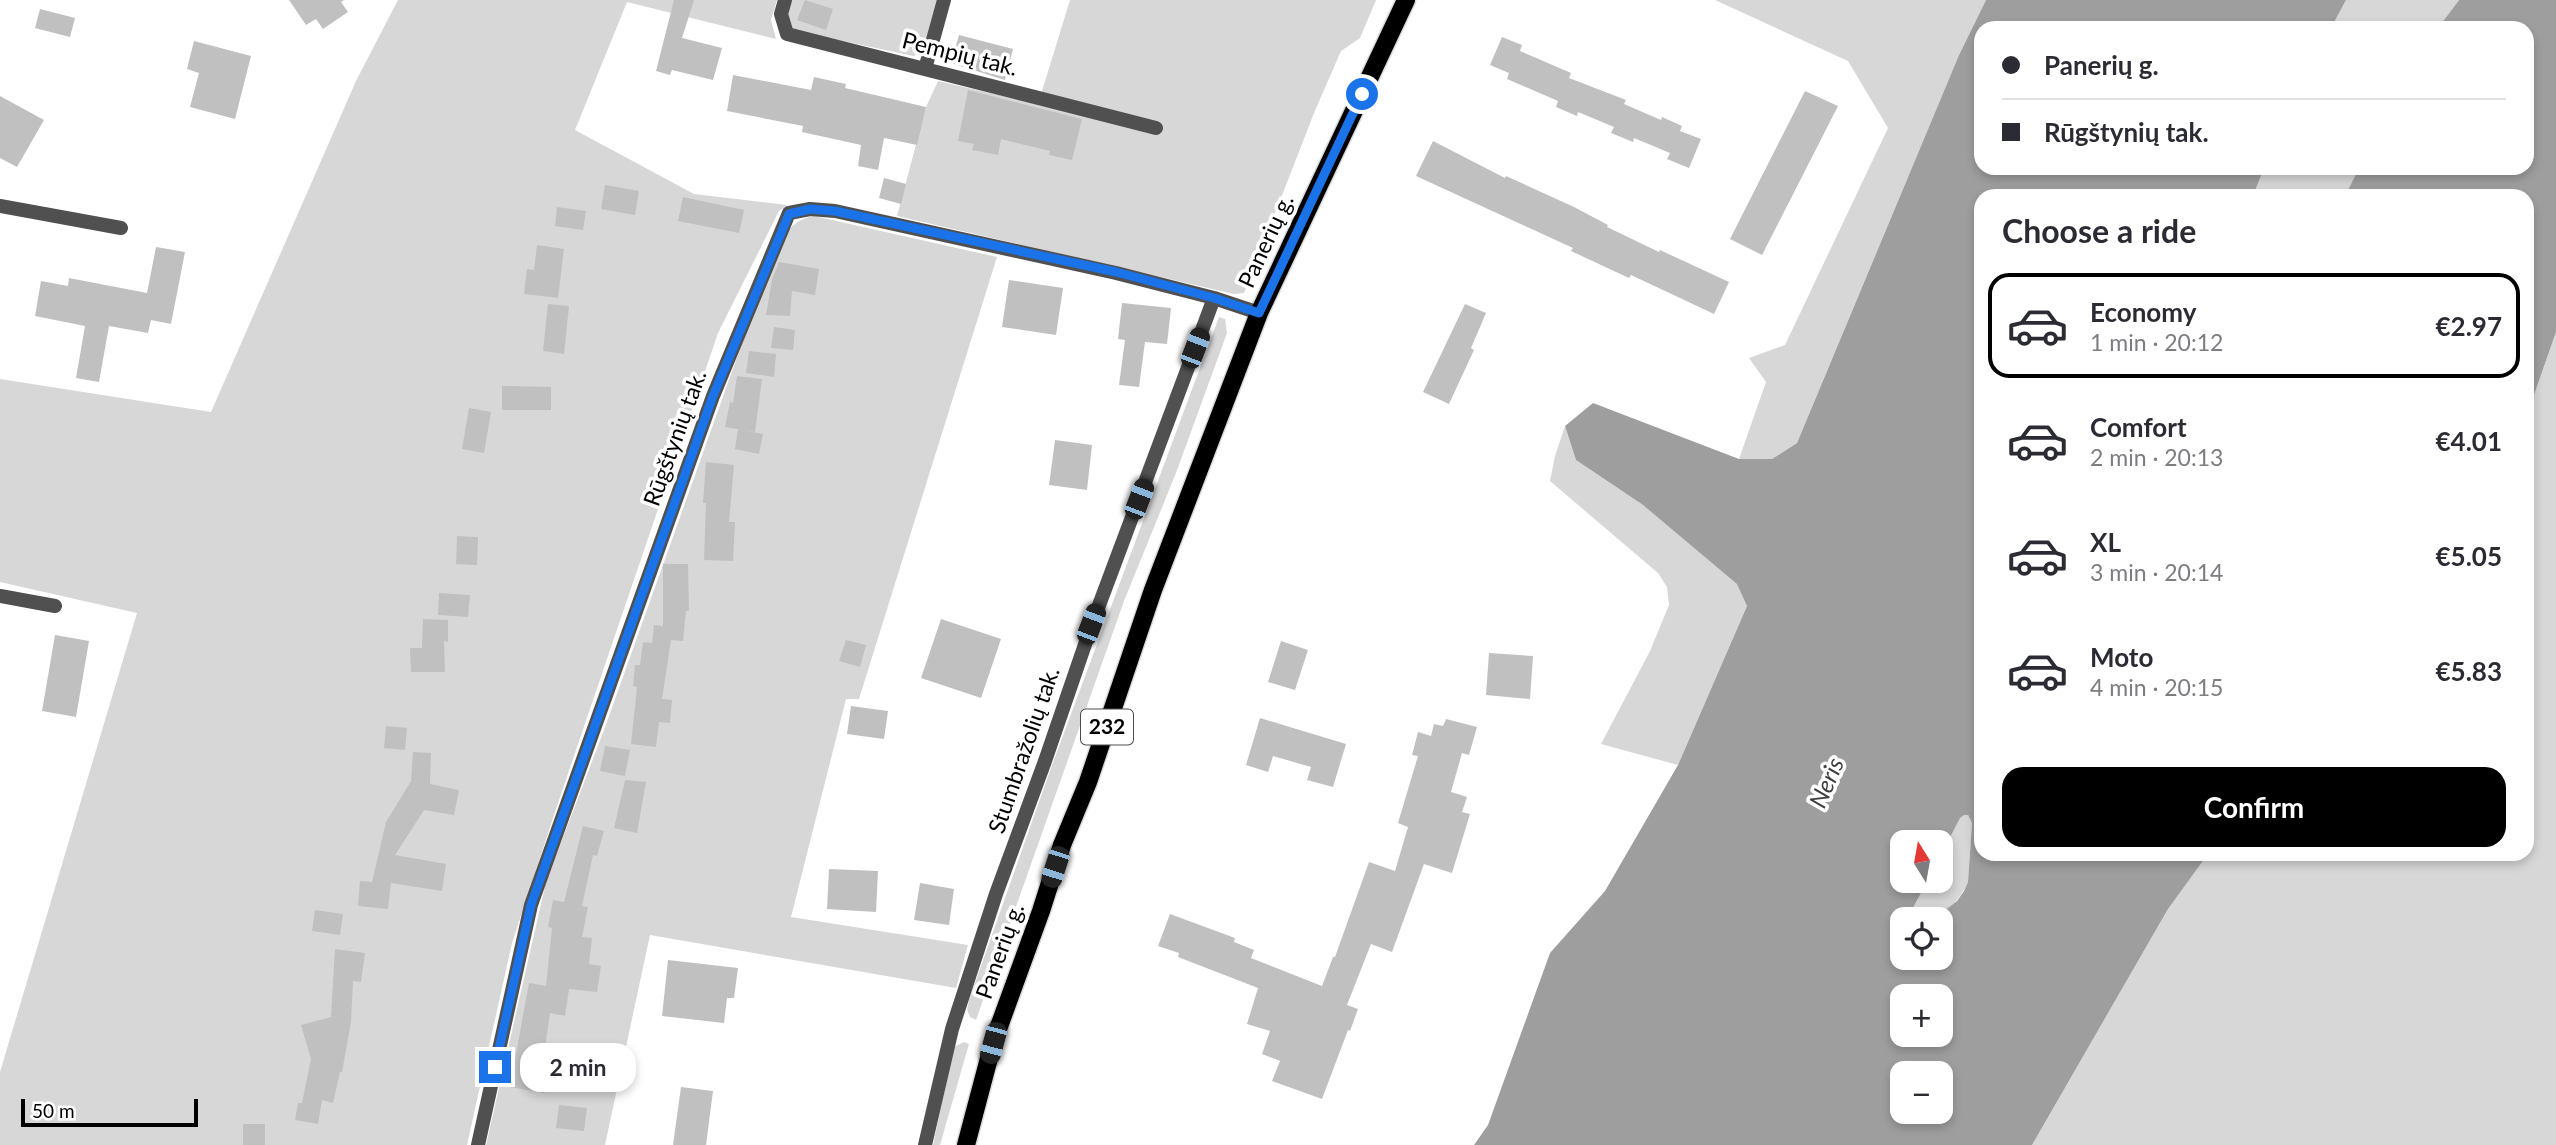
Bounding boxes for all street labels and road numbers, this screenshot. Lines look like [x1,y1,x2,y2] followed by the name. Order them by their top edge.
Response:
[900,25,1021,81] street label: Pempių tak.
[1231,189,1299,292] street label: Panerių g.
[637,366,712,509] street label: Rūgštynių tak.
[981,663,1065,837] street label: Stumbražolių tak.
[1081,710,1133,744] road number: 232
[969,899,1029,1002] street label: Panerių g.

